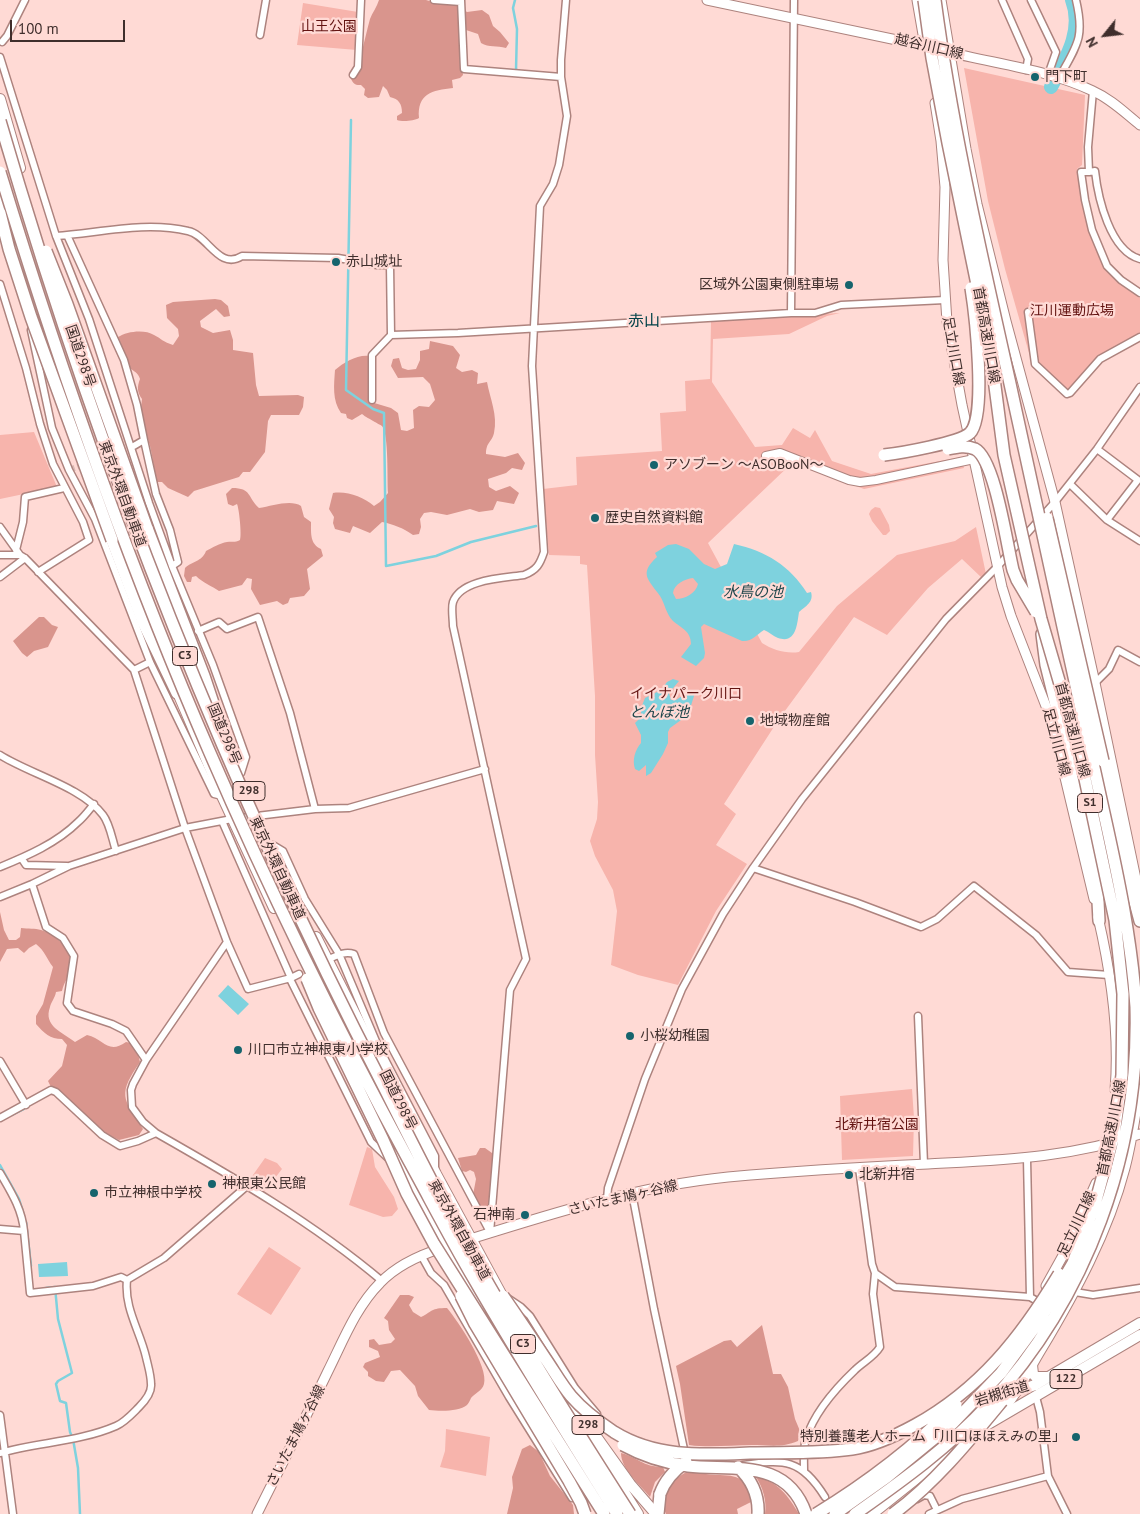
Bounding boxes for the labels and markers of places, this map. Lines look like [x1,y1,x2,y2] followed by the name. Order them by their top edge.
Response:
[1045,69,1087,85] place label: 門下町
[1029,71,1041,83] marker: 門下町
[346,254,402,270] place label: 赤山城址
[330,256,342,268] marker: 赤山城址
[699,277,839,293] place label: 区域外公園東側駐車場
[843,279,855,291] marker: 区域外公園東側駐車場
[664,457,824,473] place label: アソブーン ～ASOBooN～
[648,459,660,471] marker: アソブーン ～ASOBooN～
[605,510,703,526] place label: 歴史自然資料館
[589,512,601,524] marker: 歴史自然資料館
[760,713,830,729] place label: 地域物産館
[744,715,756,727] marker: 地域物産館
[640,1028,710,1044] place label: 小桜幼稚園
[624,1030,636,1042] marker: 小桜幼稚園
[248,1042,388,1058] place label: 川口市立神根東小学校
[232,1044,244,1056] marker: 川口市立神根東小学校
[859,1167,915,1183] place label: 北新井宿
[843,1169,855,1181] marker: 北新井宿
[222,1176,306,1192] place label: 神根東公民館
[206,1178,218,1190] marker: 神根東公民館
[104,1185,202,1201] place label: 市立神根中学校
[88,1187,100,1199] marker: 市立神根中学校
[473,1207,515,1223] place label: 石神南
[519,1209,531,1221] marker: 石神南
[800,1429,1066,1445] place label: 特別養護老人ホーム「川口ほほえみの里」
[1070,1431,1082,1443] marker: 特別養護老人ホーム「川口ほほえみの里」

